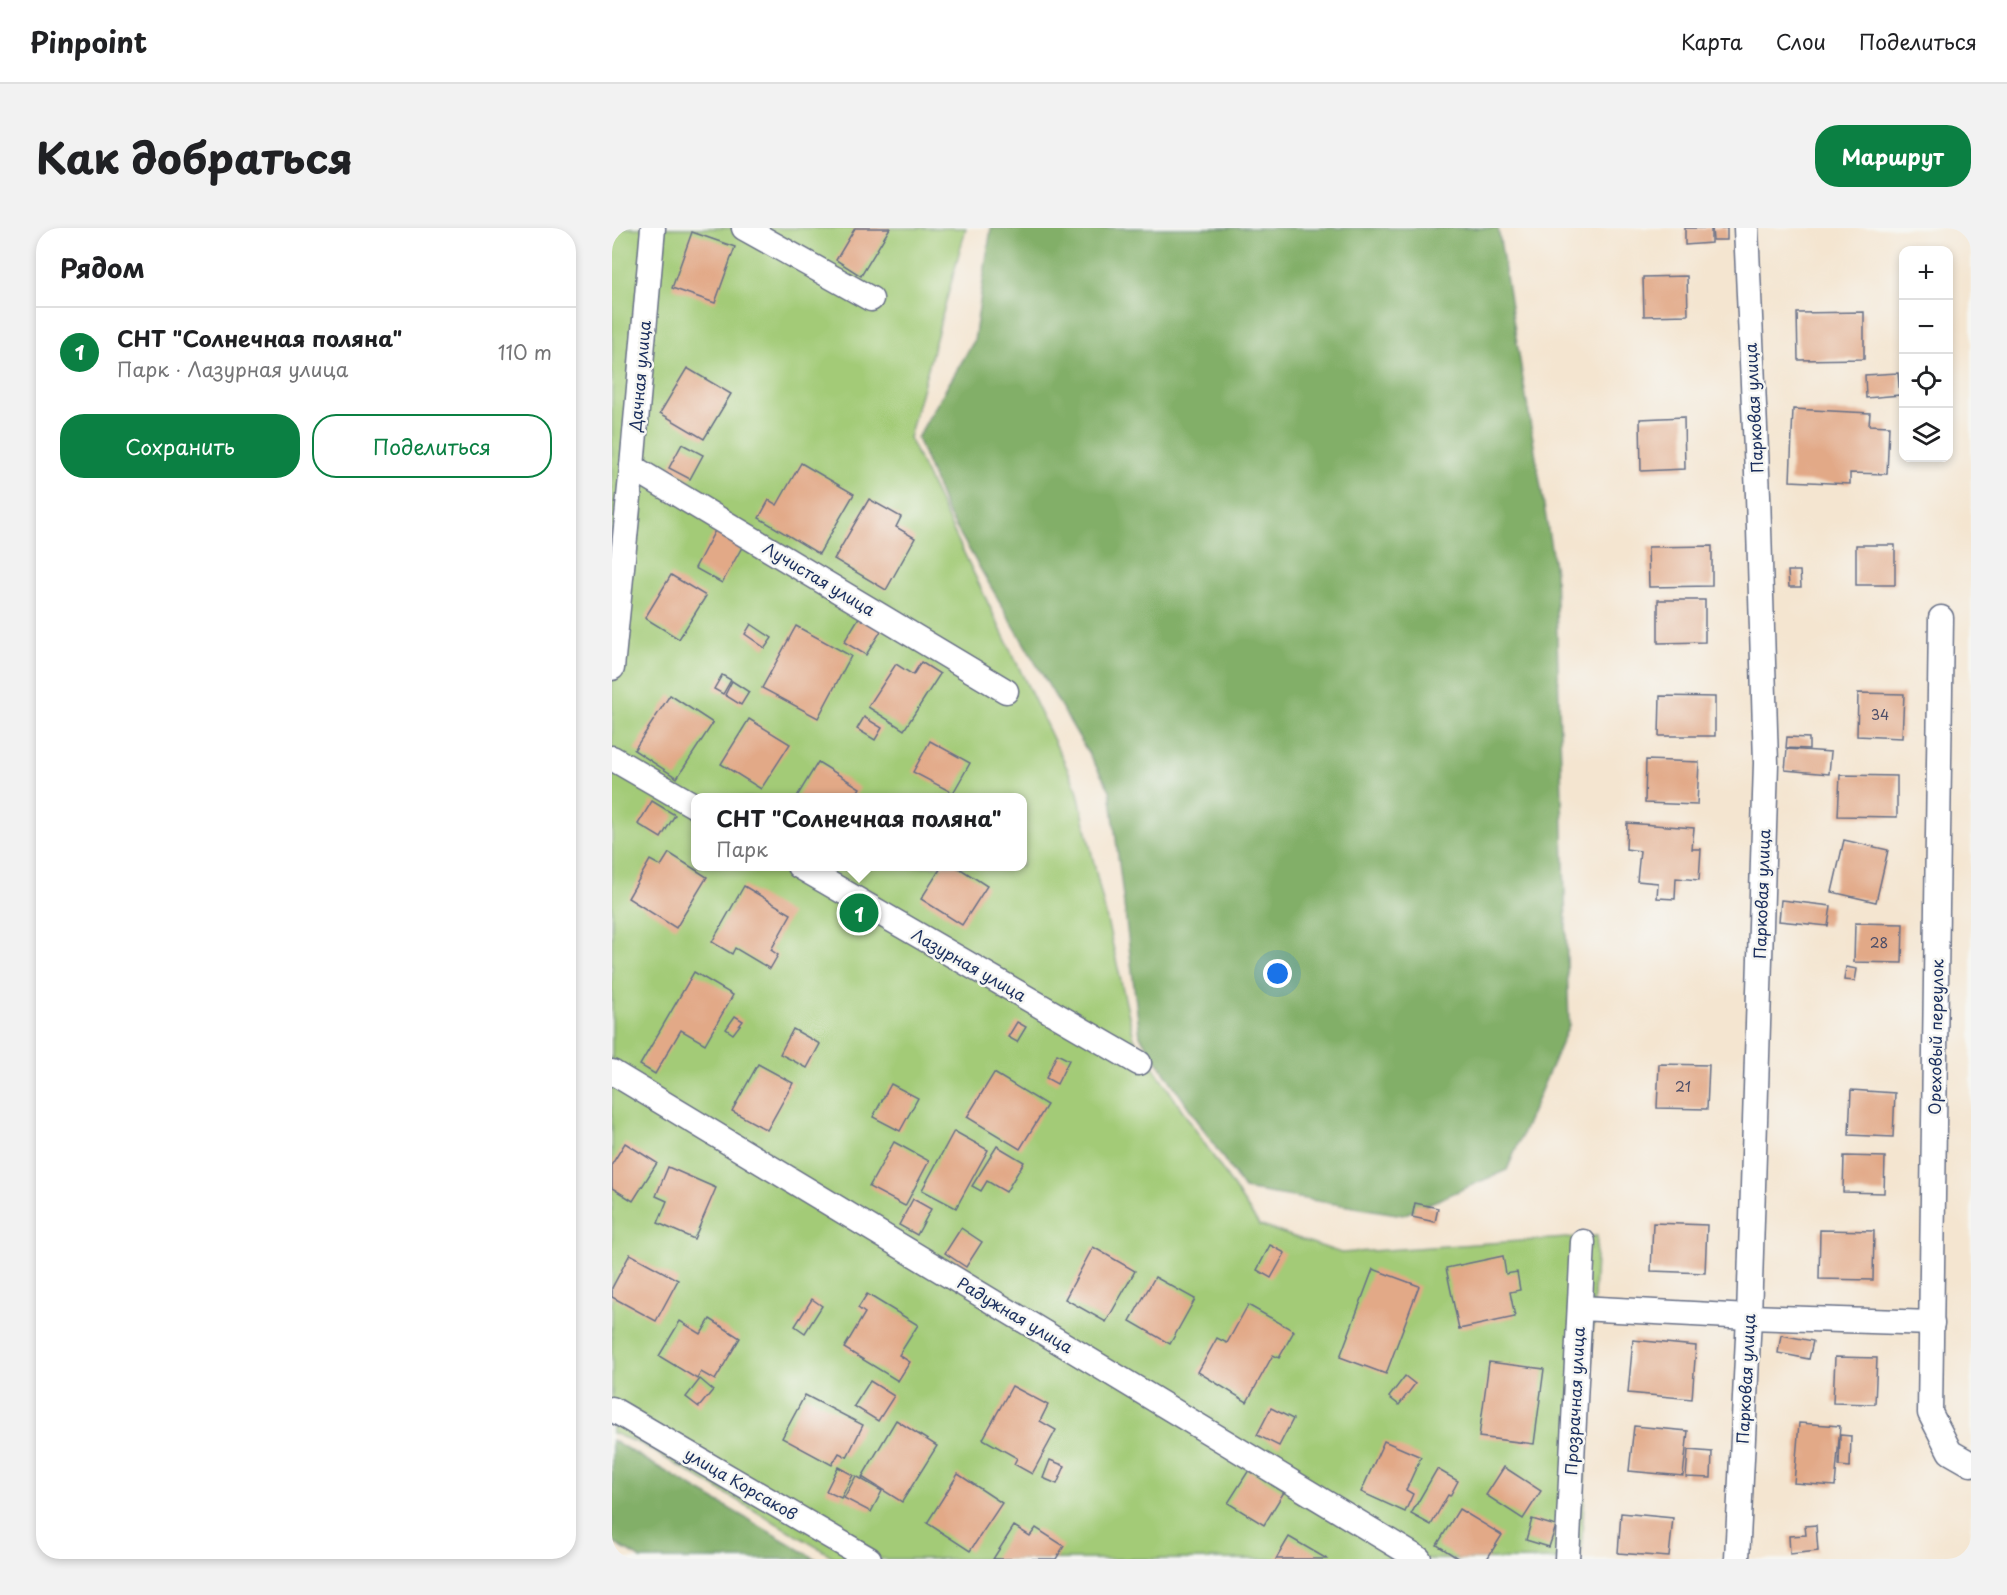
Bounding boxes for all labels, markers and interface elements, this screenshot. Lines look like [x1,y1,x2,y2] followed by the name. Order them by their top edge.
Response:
[30,20,147,63] text: Pinpoint
[1681,25,1743,57] text: Карта
[1776,25,1826,57] text: Слои
[1859,25,1977,57] text: Поделиться
[36,125,353,188] text: Как добраться
[1815,125,1971,187] button: Маршрут
[1899,246,1953,462] map controls
[1899,246,1953,300] button: +
[60,248,145,287] text: Рядом
[1899,300,1953,354] button: −
[622,319,656,433] street label: Дачная улица
[117,321,402,354] text: СНТ "Солнечная поляна"
[75,337,84,367] text: 1
[498,337,552,367] text: 110 m
[1738,342,1768,474] street label: Парковая улица
[117,354,348,384] text: Парк · Лазурная улица
[1899,354,1953,408] button: locate
[1899,408,1953,462] button: layers
[60,414,300,478] button: Сохранить
[312,414,552,478] button: Поделиться
[759,535,880,621] street label: Лучистая улица
[1871,704,1889,725] house number: 34
[691,793,1027,871] popup
[716,801,1002,834] text: СНТ "Солнечная поляна"
[1747,828,1775,959] street label: Парковая улица
[716,834,768,864] text: Парк
[840,890,878,936] pin: 1
[908,922,1031,1007] street label: Лазурная улица
[1870,932,1888,953] house number: 28
[1922,958,1948,1115] street label: Ореховый переулок
[1263,959,1292,988] your location
[1675,1076,1691,1097] house number: 21
[953,1270,1078,1358] street label: Радужная улица
[1730,1313,1760,1445] street label: Парковая улица
[1558,1326,1590,1476] street label: Прозрачная улица
[681,1441,802,1525] street label: улица Корсаков

